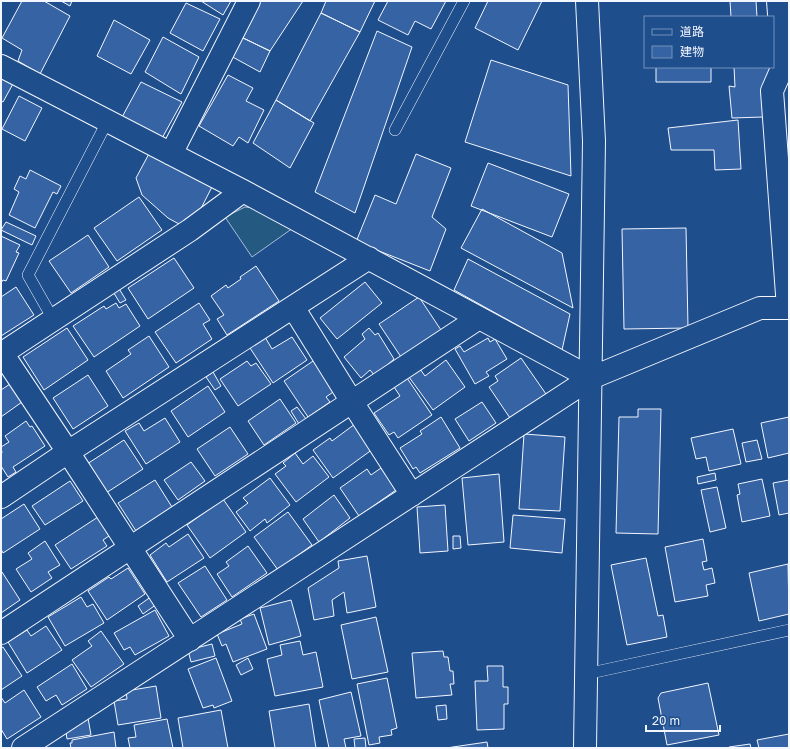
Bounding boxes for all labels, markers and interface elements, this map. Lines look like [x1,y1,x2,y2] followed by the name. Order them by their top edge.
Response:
[644,16,774,68] legend
[680,24,704,39] text: 道路
[680,44,704,59] text: 建物
[646,707,720,733] scale bar
[652,713,680,728] text: 20 m

